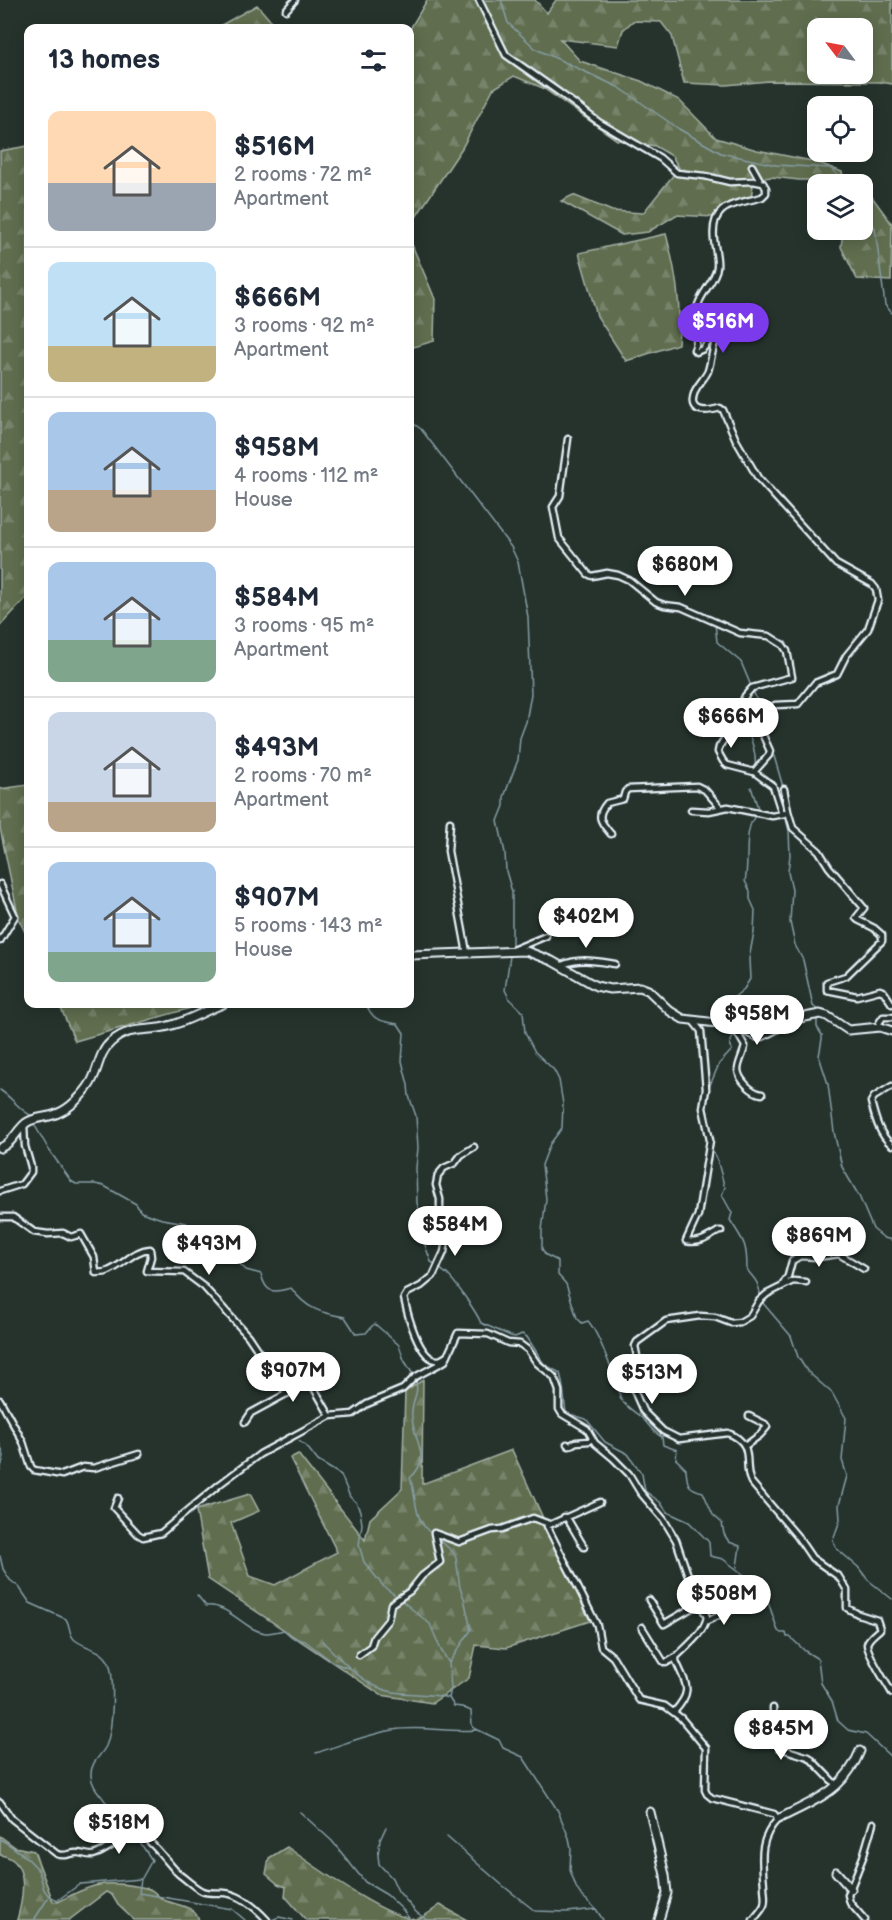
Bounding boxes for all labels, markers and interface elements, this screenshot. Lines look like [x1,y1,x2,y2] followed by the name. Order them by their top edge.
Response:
[807,18,873,84] north arrow
[807,18,873,240] map controls
[357,44,390,77] icon: filters
[48,45,160,76] text: 13 homes
[807,96,873,162] button: locate
[234,132,315,163] text: $516M
[96,135,168,207] icon: home
[234,163,372,187] text: 2 rooms · 72 m²
[807,174,873,240] button: layers
[234,187,329,211] text: Apartment
[234,283,321,314] text: $666M
[96,286,168,358] icon: home
[681,303,765,354] pin: $516M
[692,310,754,334] text: $516M
[234,314,375,338] text: 3 rooms · 92 m²
[234,338,329,362] text: Apartment
[234,433,319,464] text: $958M
[96,436,168,508] icon: home
[234,464,378,488] text: 4 rooms · 112 m²
[234,488,293,512] text: House
[643,546,727,597] pin: $680M
[651,553,719,577] text: $680M
[234,583,320,614] text: $584M
[96,586,168,658] icon: home
[234,614,374,638] text: 3 rooms · 95 m²
[234,638,329,662] text: Apartment
[689,698,773,749] pin: $666M
[698,705,764,729] text: $666M
[234,733,319,764] text: $493M
[96,736,168,808] icon: home
[234,764,372,788] text: 2 rooms · 70 m²
[234,788,329,812] text: Apartment
[234,883,319,914] text: $907M
[96,886,168,958] icon: home
[544,898,628,949] pin: $402M
[553,905,619,929] text: $402M
[234,914,383,938] text: 5 rooms · 143 m²
[234,938,293,962] text: House
[715,995,799,1046] pin: $958M
[724,1002,790,1026] text: $958M
[413,1206,497,1257] pin: $584M
[422,1213,488,1237] text: $584M
[777,1217,861,1268] pin: $869M
[786,1224,852,1248] text: $869M
[167,1225,251,1276] pin: $493M
[176,1232,242,1256] text: $493M
[251,1352,335,1403] pin: $907M
[610,1354,694,1405] pin: $513M
[260,1359,326,1383] text: $907M
[621,1361,683,1385] text: $513M
[682,1575,766,1626] pin: $508M
[691,1582,757,1606] text: $508M
[739,1710,823,1761] pin: $845M
[748,1717,814,1741] text: $845M
[77,1804,161,1855] pin: $518M
[88,1811,150,1835] text: $518M

